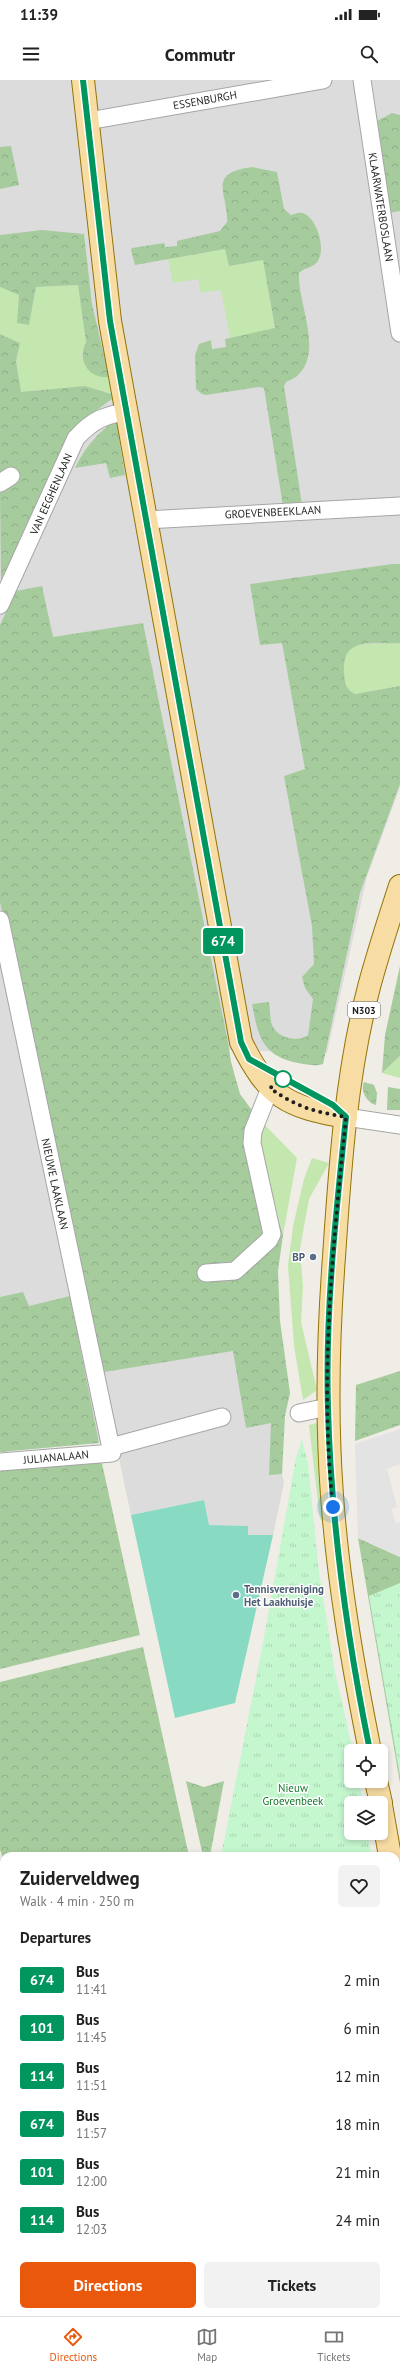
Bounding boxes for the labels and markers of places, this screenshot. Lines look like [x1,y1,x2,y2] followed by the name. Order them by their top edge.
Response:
[274,1070,292,1088] unlabelled marker
[292,1250,306,1264] place label: BP
[308,1252,318,1262] marker: BP
[244,1582,324,1609] place label: Tennisvereniging Het Laakhuisje
[231,1590,241,1600] marker: Tennisvereniging Het Laakhuisje

